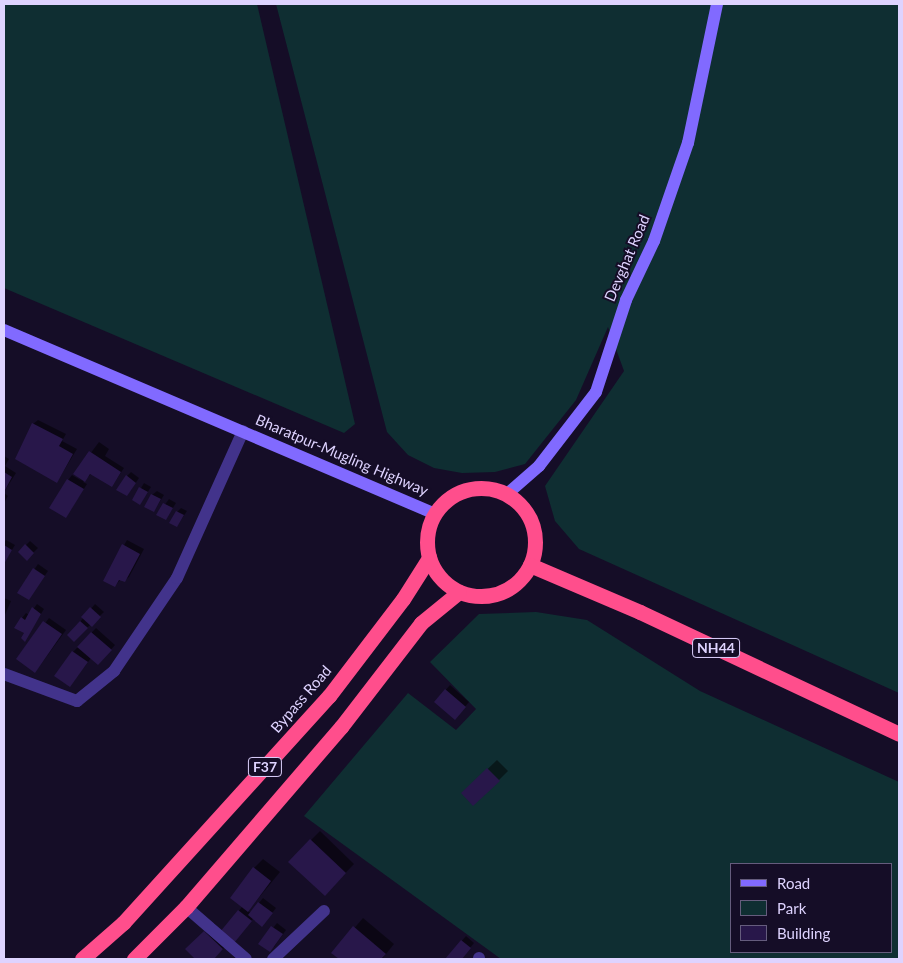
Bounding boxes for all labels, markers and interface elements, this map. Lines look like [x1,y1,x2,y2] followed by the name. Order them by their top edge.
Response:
[601,212,653,304] street label: Devghat Road
[253,410,431,500] street label: Bharatpur-Mugling Highway
[691,636,741,660] road number: NH44
[267,662,335,736] street label: Bypass Road
[248,756,282,779] road number: F37
[730,863,893,953] legend
[777,874,810,892] text: Road
[777,899,806,917] text: Park
[777,924,830,942] text: Building

